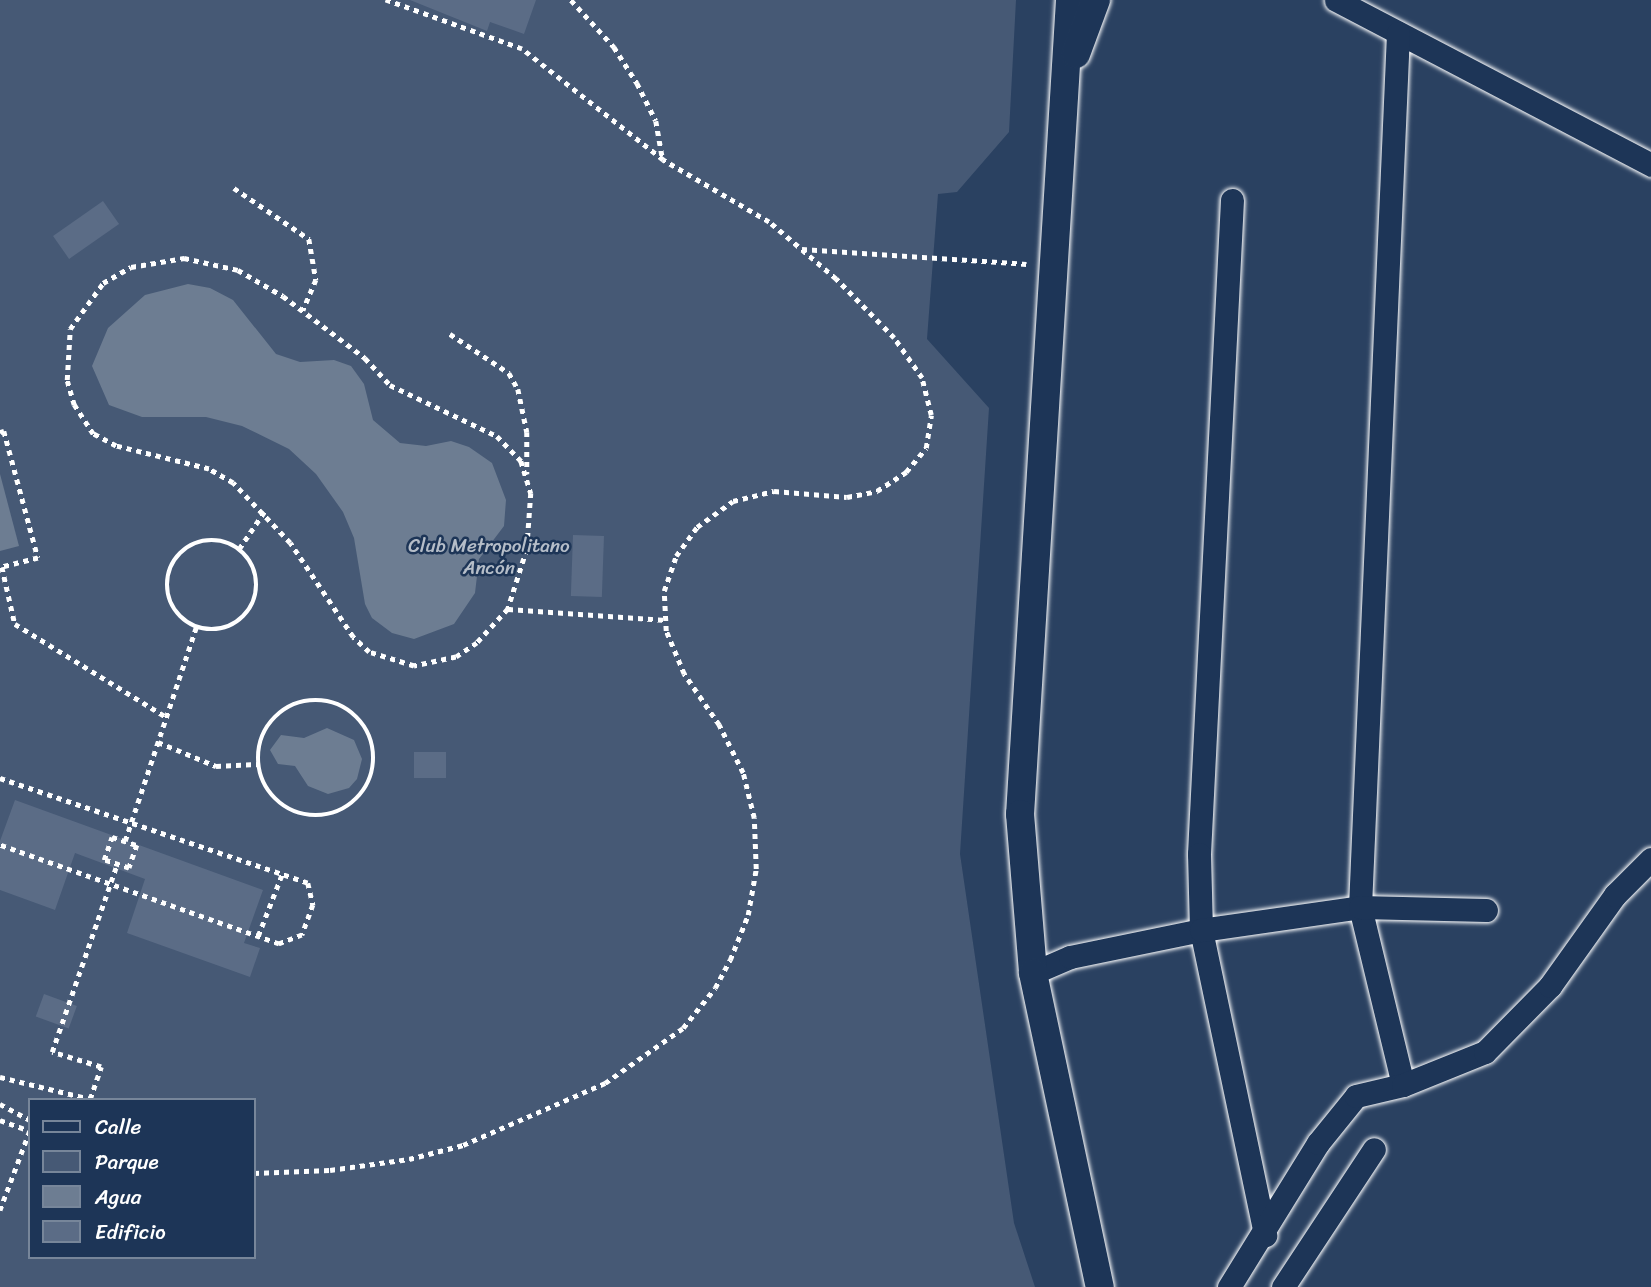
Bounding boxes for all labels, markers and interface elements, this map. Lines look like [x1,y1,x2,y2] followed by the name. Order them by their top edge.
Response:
[408,535,570,579] park label: Club Metropolitano Ancón
[28,1098,256,1259] legend
[95,1108,141,1146] text: Calle
[95,1143,159,1181] text: Parque
[95,1178,141,1216] text: Agua
[95,1213,166,1251] text: Edificio

